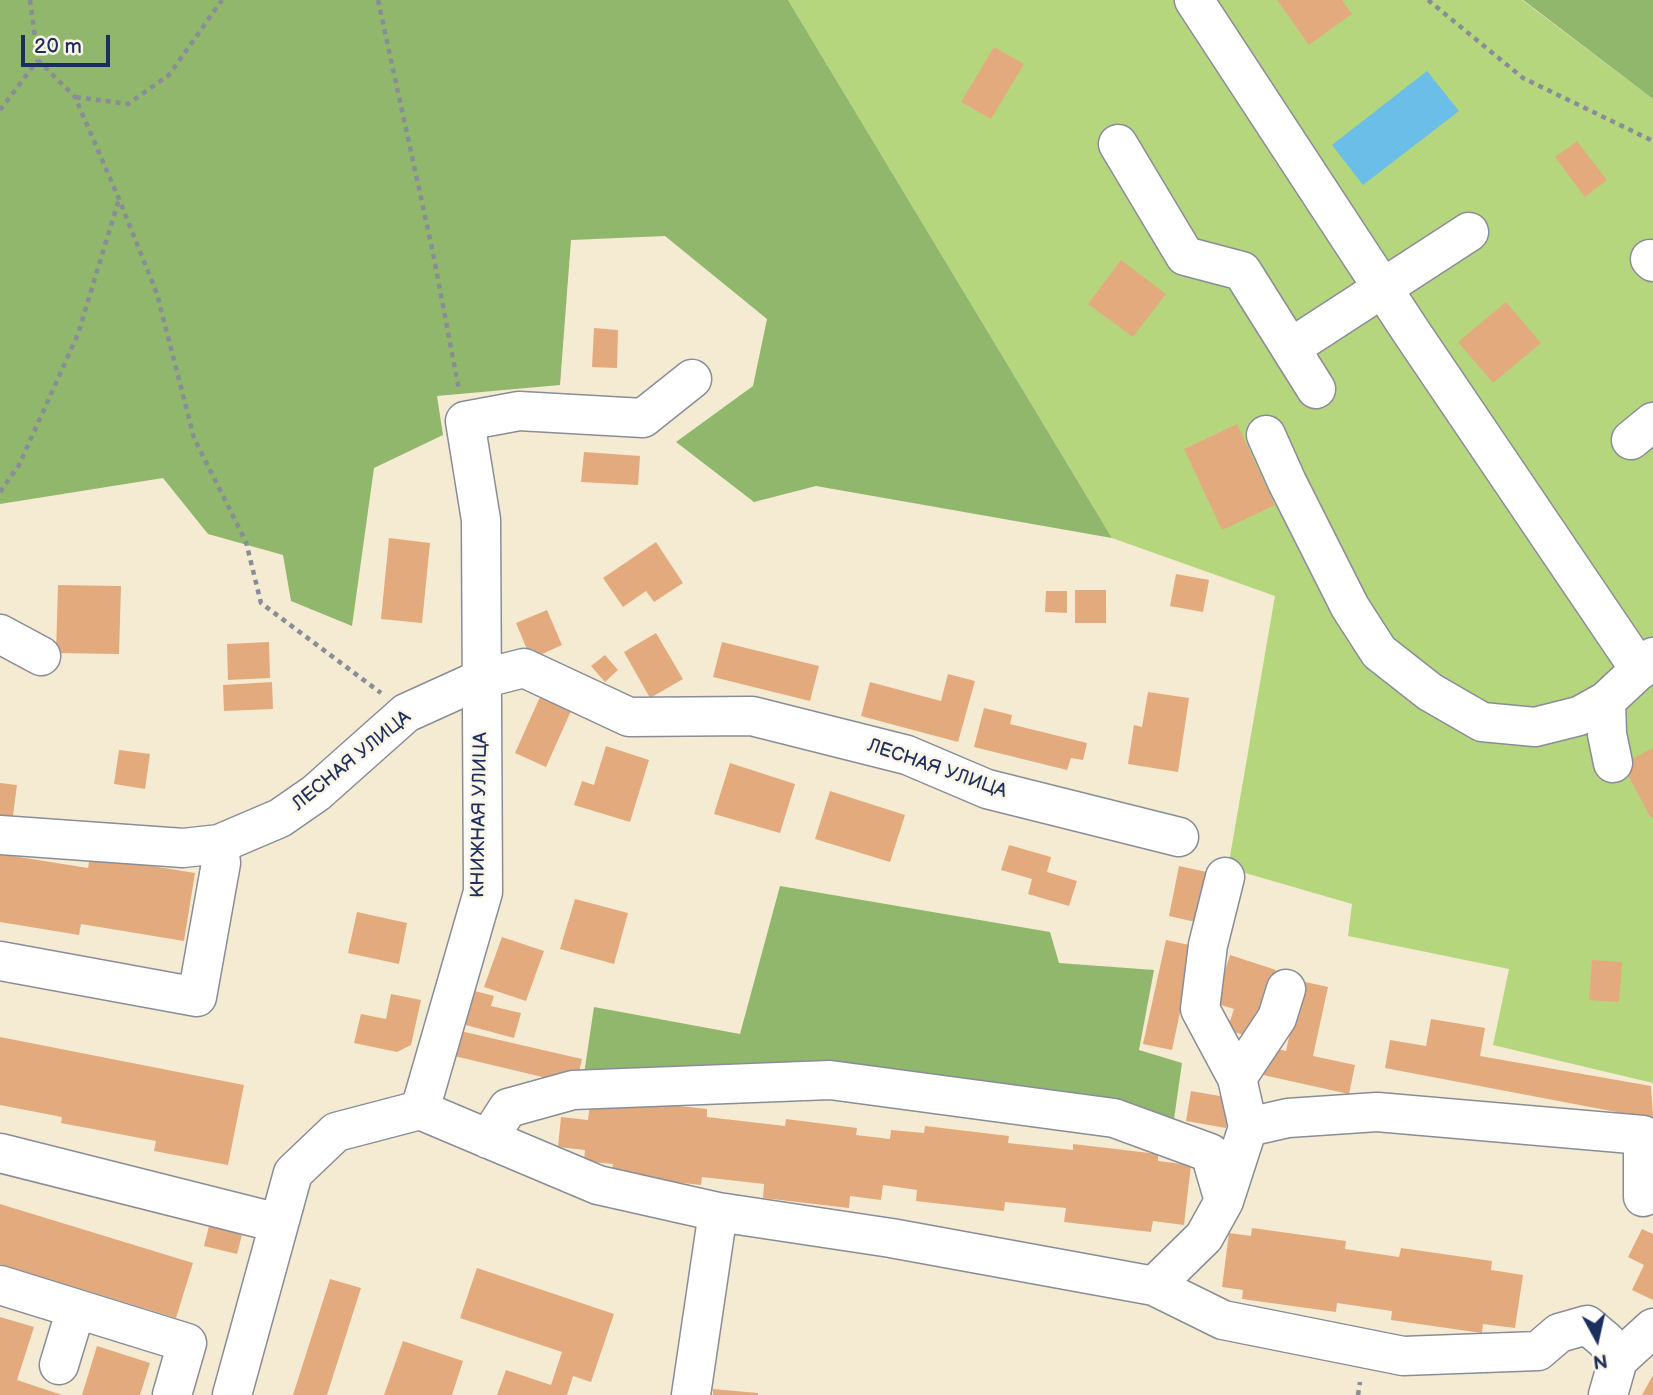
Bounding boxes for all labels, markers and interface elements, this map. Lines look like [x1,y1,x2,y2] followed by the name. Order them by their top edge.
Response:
[24,21,114,65] scale bar
[34,34,82,59] text: 20 m
[288,706,416,816] street label: ЛЕСНАЯ УЛИЦА
[467,732,493,898] street label: КНИЖНАЯ УЛИЦА
[864,734,1010,804] street label: ЛЕСНАЯ УЛИЦА
[1562,1304,1632,1374] north arrow
[1591,1348,1609,1373] text: N

